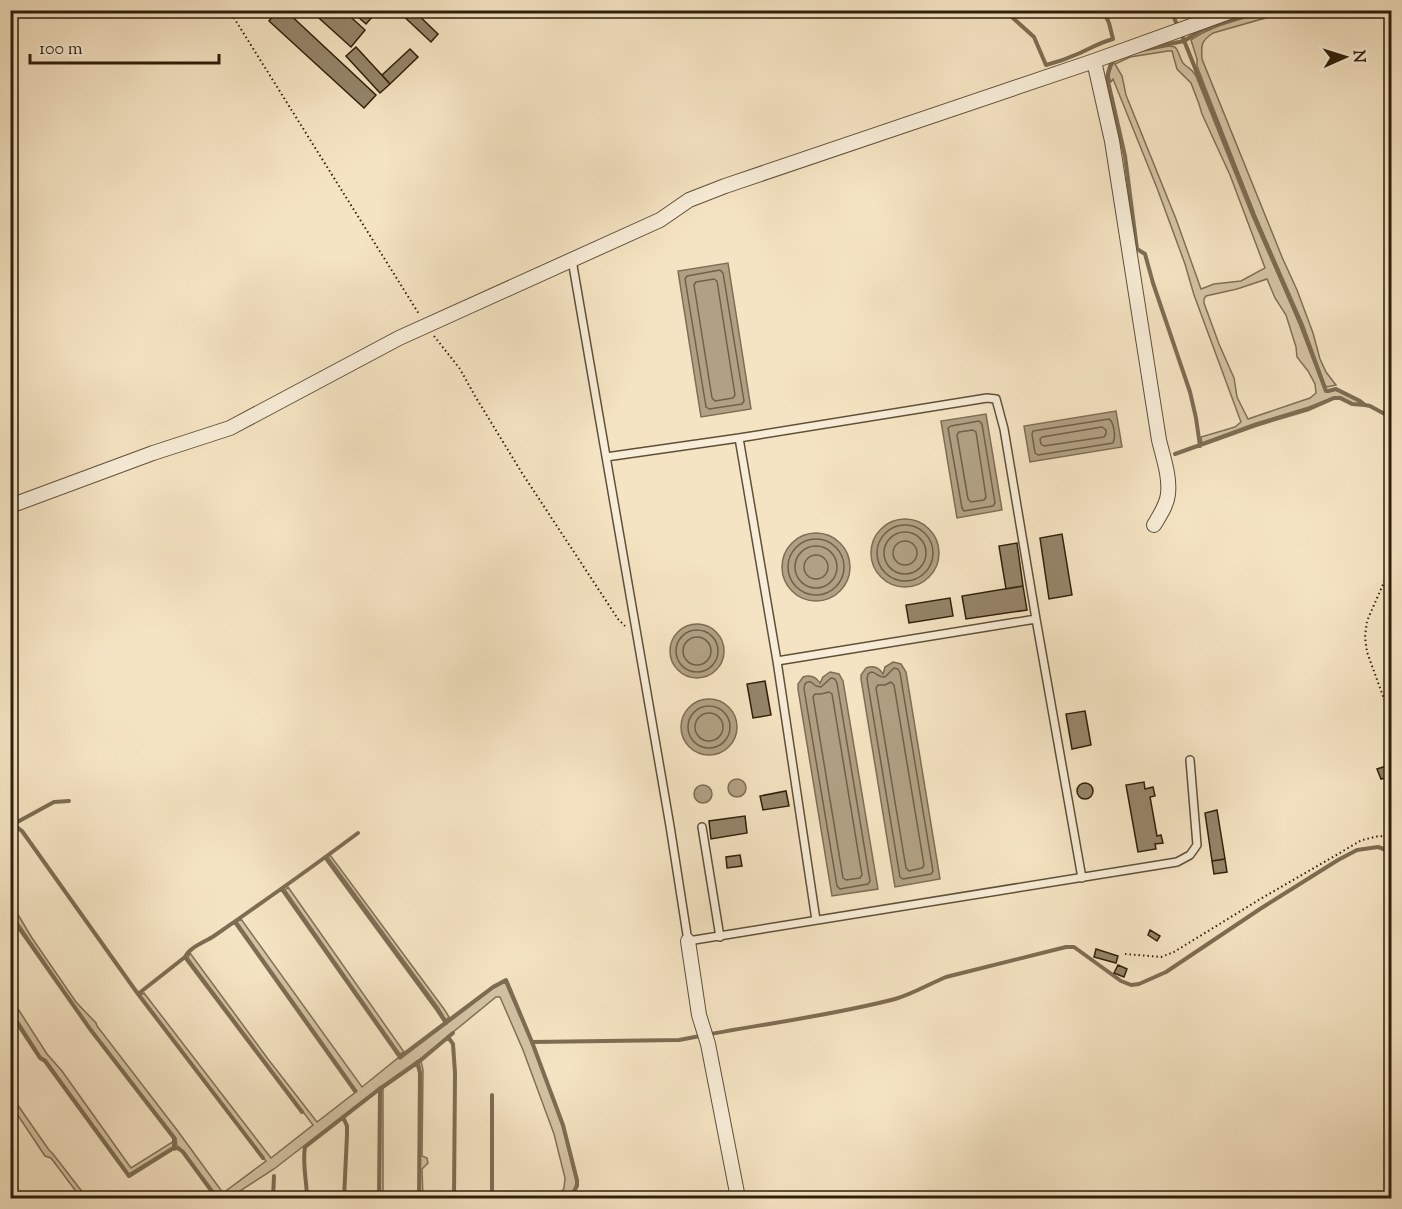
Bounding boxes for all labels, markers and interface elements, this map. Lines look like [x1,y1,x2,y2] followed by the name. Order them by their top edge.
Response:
[30,27,219,65] scale bar
[1315,27,1375,87] north arrow
[39,37,83,63] text: 100 m
[1346,49,1369,64] text: N

